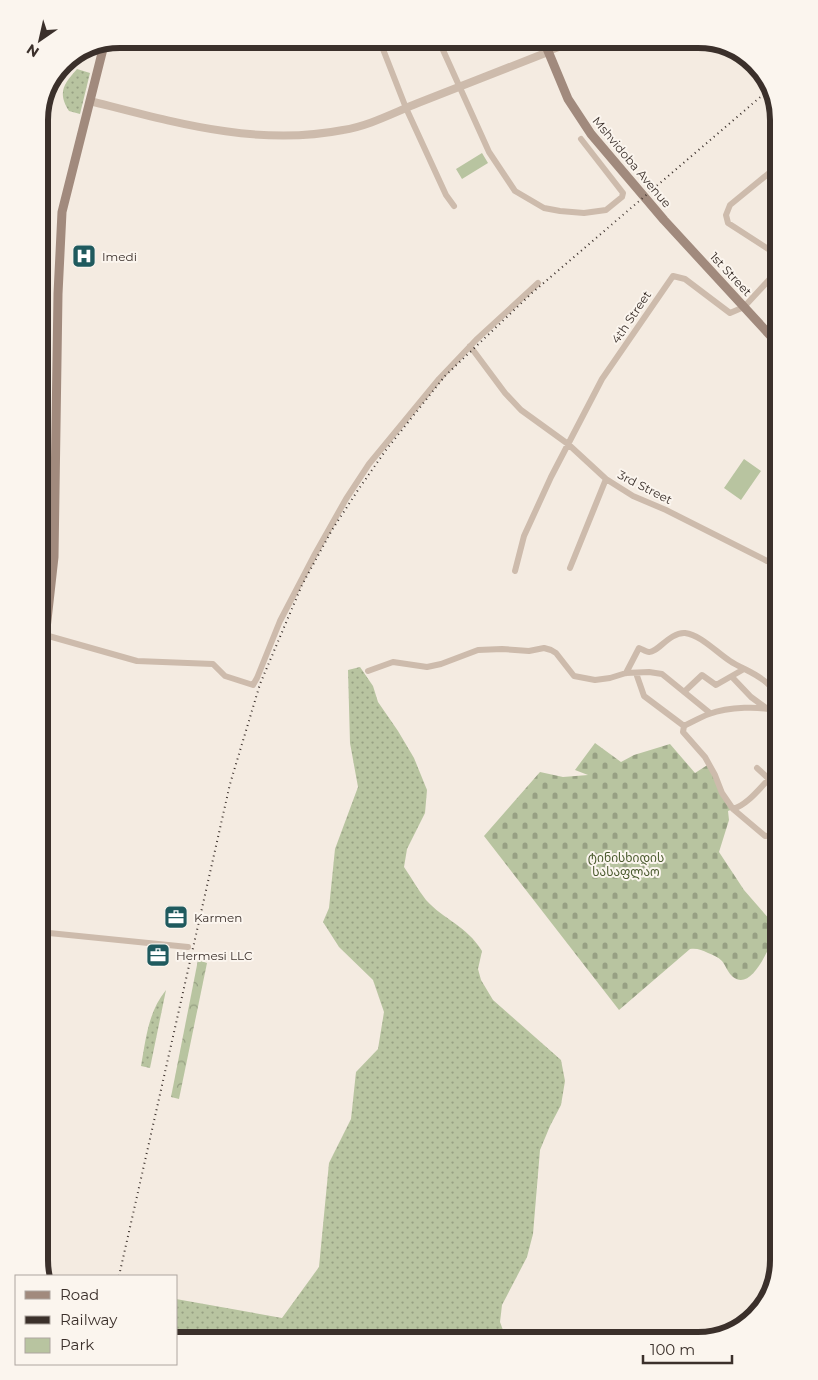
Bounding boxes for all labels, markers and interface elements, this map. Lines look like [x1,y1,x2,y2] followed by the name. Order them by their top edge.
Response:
[15,15,65,65] north arrow
[23,40,42,61] text: N
[590,113,674,211] street label: Mshvidoba Avenue
[71,243,97,269] hospital icon: Imedi
[102,249,137,264] place label: Imedi
[707,249,755,299] street label: 1st Street
[608,288,654,346] street label: 4th Street
[615,467,675,507] street label: 3rd Street
[588,850,664,880] park label: ტინისხიდის სასაფლაო
[163,904,189,930] office icon: Karmen
[194,910,242,925] place label: Karmen
[145,942,171,968] office icon: Hermesi LLC
[176,948,253,963] place label: Hermesi LLC
[15,1275,178,1365] legend
[60,1285,99,1304] text: Road
[60,1310,118,1329] text: Railway
[643,1332,732,1364] scale bar
[60,1335,94,1354] text: Park
[650,1340,695,1359] text: 100 m

